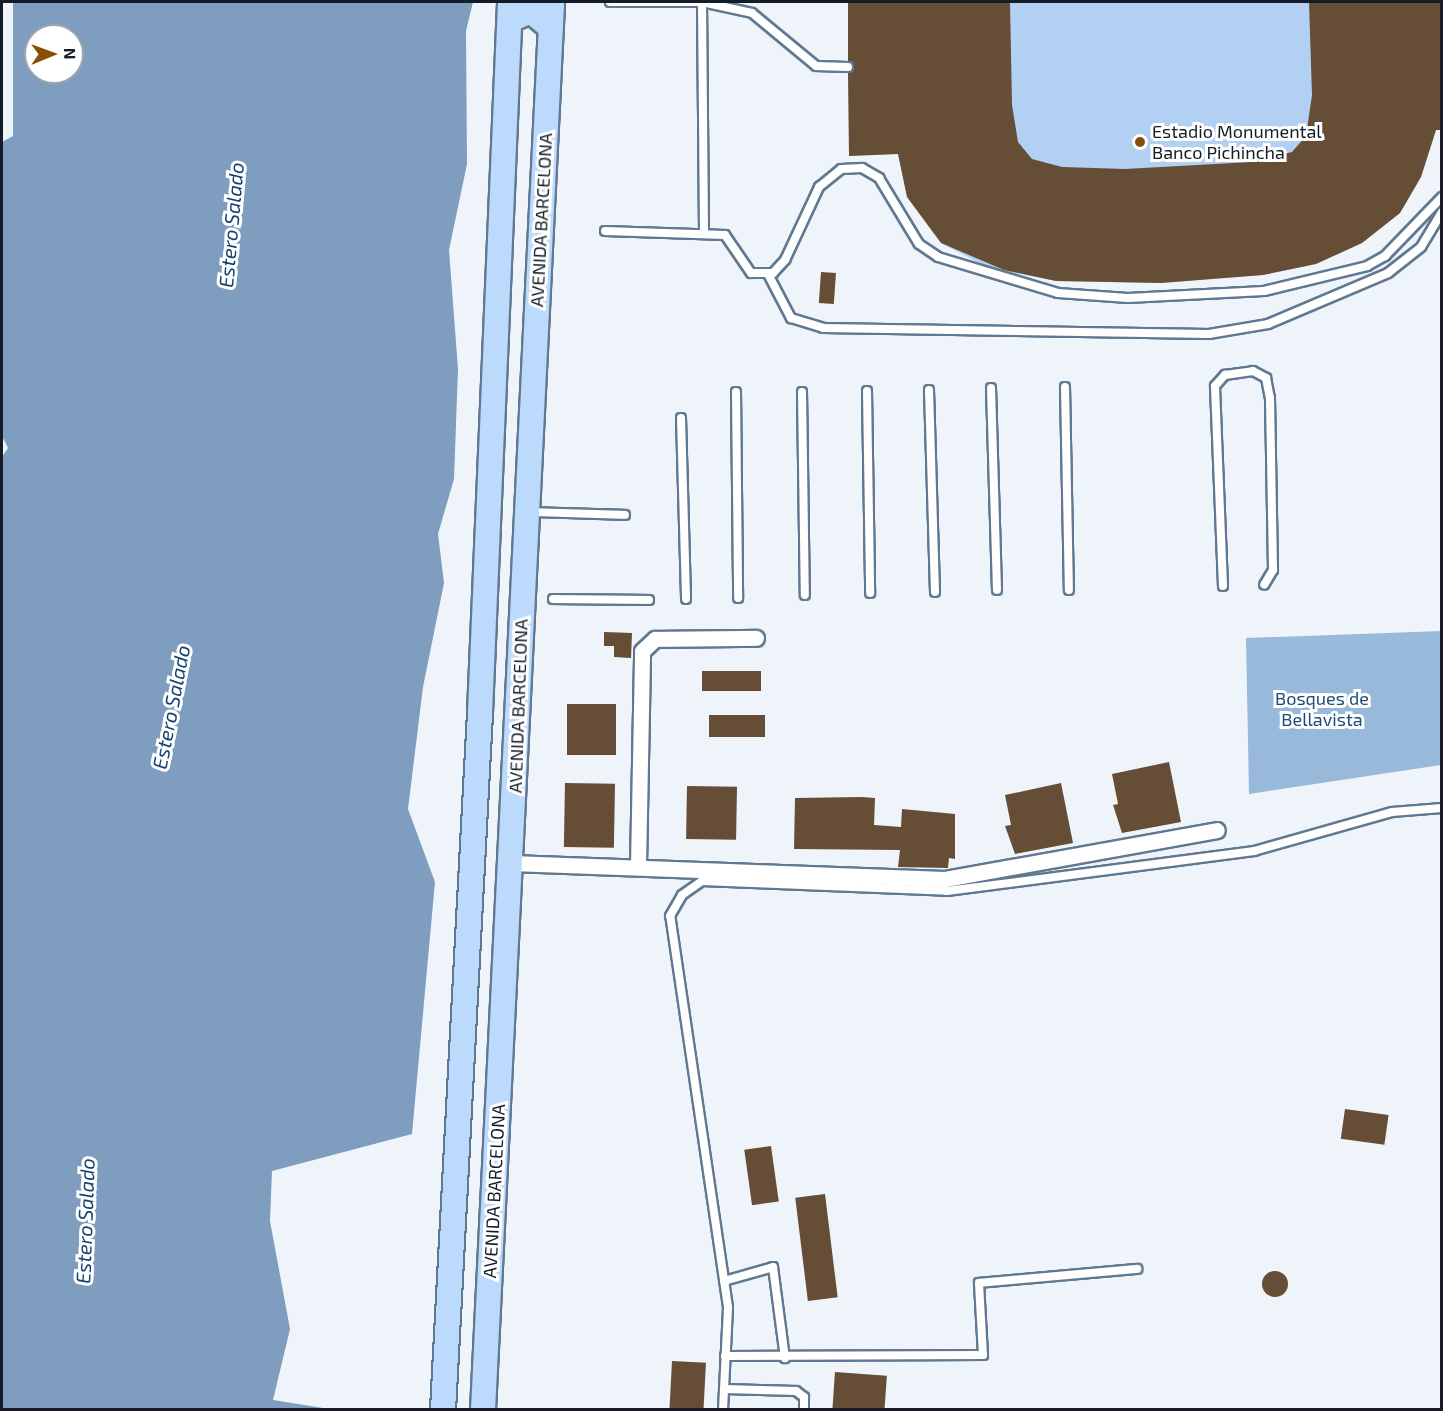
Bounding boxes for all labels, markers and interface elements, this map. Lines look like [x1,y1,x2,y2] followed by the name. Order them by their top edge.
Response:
[24,24,84,84] north arrow
[61,48,80,60] text: N
[1152,121,1322,164] place label: Estadio Monumental Banco Pichincha
[526,132,556,308] street label: AVENIDA BARCELONA
[1133,135,1147,149] marker: Estadio Monumental Banco Pichincha
[214,161,248,289] water label: Estero Salado
[504,618,532,794] street label: AVENIDA BARCELONA
[147,643,195,771] water label: Estero Salado
[1275,688,1369,730] park label: Bosques de Bellavista
[479,1103,509,1279] street label: AVENIDA BARCELONA
[71,1158,99,1284] water label: Estero Salado

